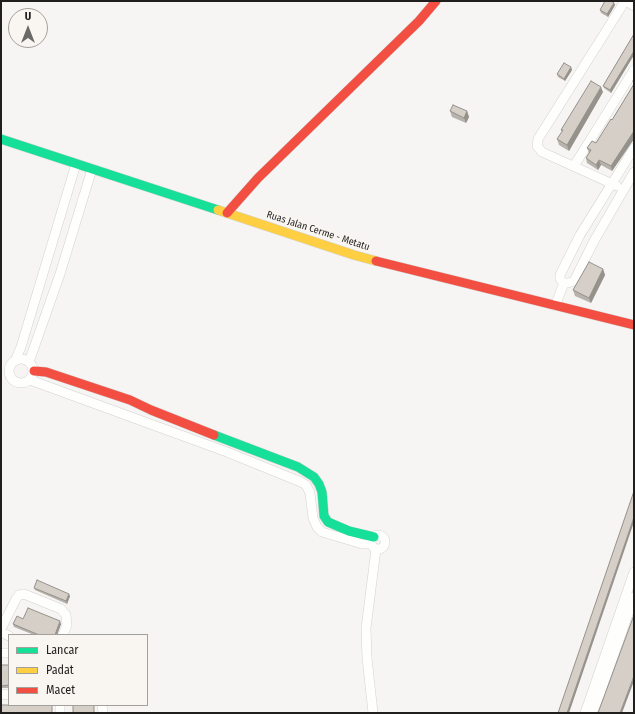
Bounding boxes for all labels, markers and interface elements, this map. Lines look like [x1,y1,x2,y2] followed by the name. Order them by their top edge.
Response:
[8,8,48,48] north arrow
[25,10,31,23] text: U
[265,209,371,253] street label: Ruas Jalan Cerme - Metatu
[8,634,148,706] legend
[46,643,79,657] text: Lancar
[46,663,74,677] text: Padat
[46,683,75,697] text: Macet

